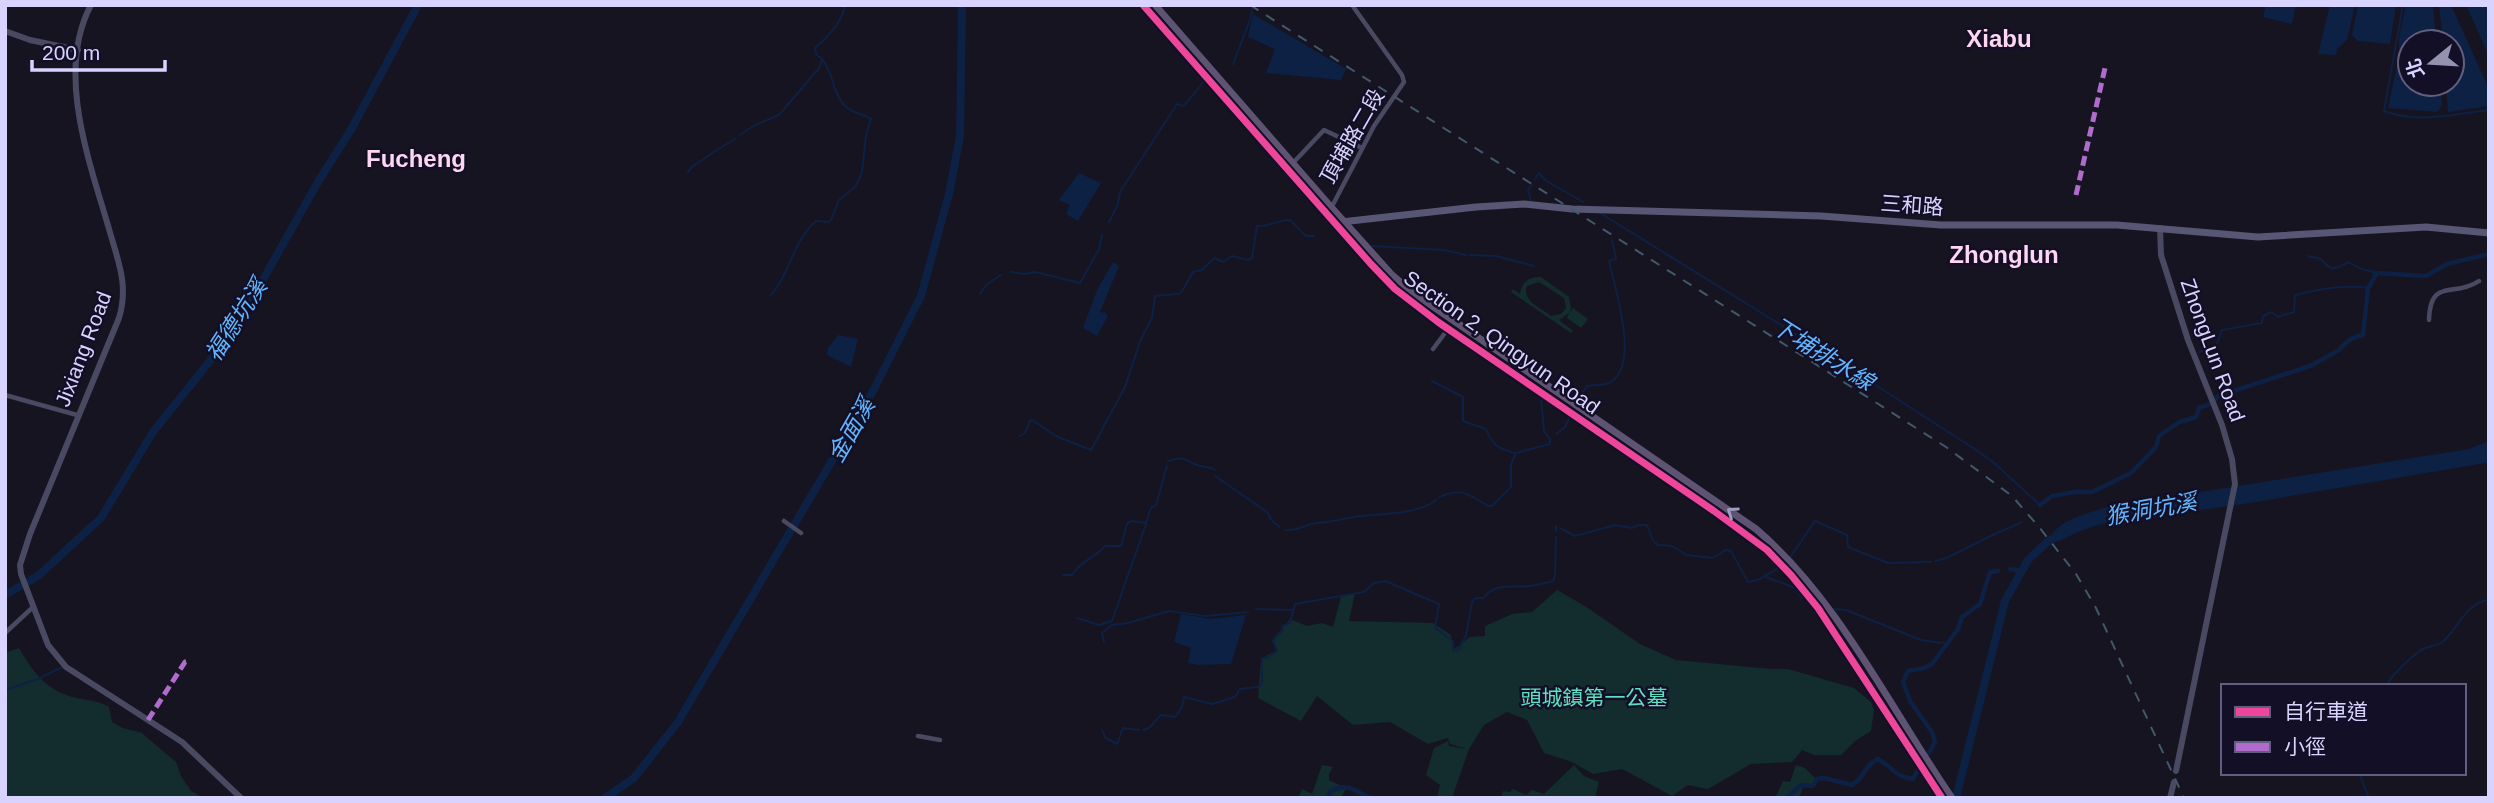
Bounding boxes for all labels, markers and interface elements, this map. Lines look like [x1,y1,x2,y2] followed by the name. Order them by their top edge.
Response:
[1966,25,2032,52] district label: Xiabu
[32,28,164,72] scale bar
[2396,28,2466,98] north arrow
[42,41,100,64] text: 200 m
[2402,56,2428,80] text: 北
[1316,85,1388,187] street label: 頂埔路二段
[366,145,466,172] district label: Fucheng
[1880,191,1944,219] street label: 三和路
[1949,241,2059,268] district label: Zhonglun
[1400,266,1604,418] street label: Section 2, Qingyun Road
[200,272,274,366] water label: 福德坑溪
[2176,275,2250,425] street label: ZhongLun Road
[51,288,115,410] street label: Jixiang Road
[1767,313,1881,397] water label: 下埔排水線
[822,391,881,466] water label: 金面溪
[2103,488,2202,530] water label: 猴洞坑溪
[1727,508,1740,520] one-way arrow
[2221,684,2466,775] legend
[1521,686,1668,709] park label: 頭城鎮第一公墓
[2284,700,2368,723] text: 自行車道
[2284,735,2326,758] text: 小徑

